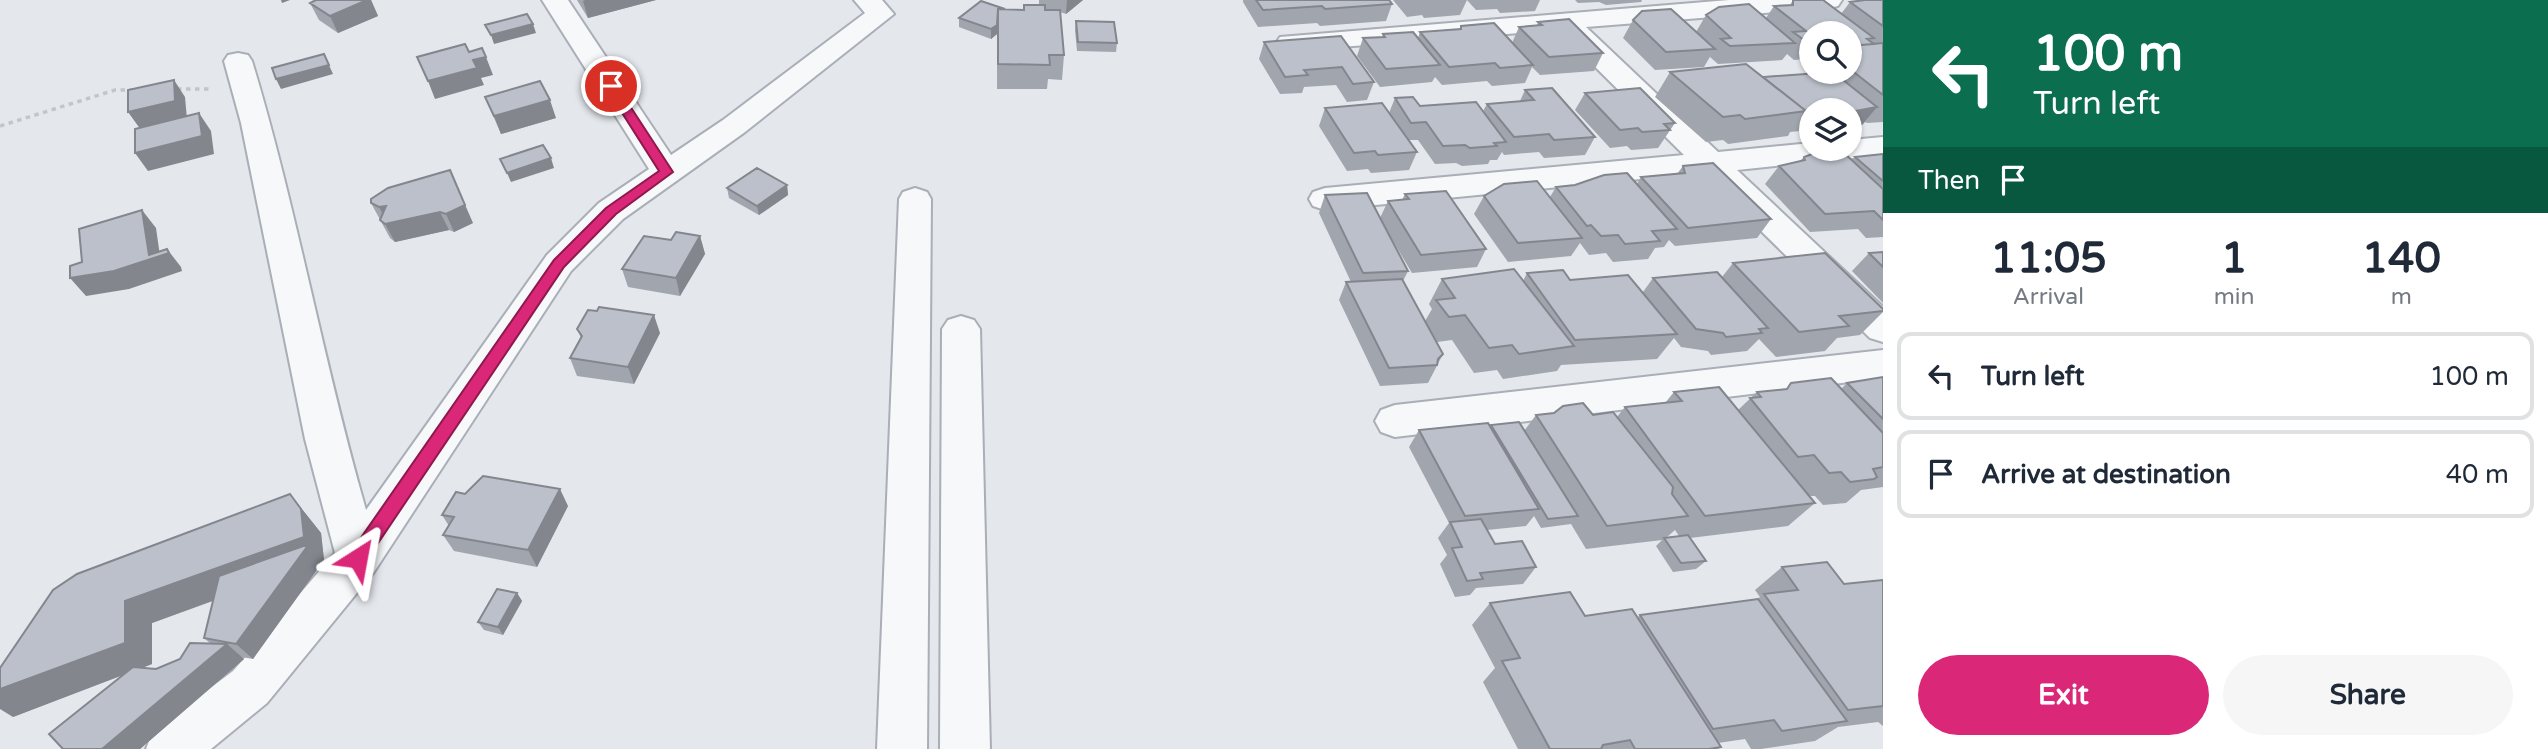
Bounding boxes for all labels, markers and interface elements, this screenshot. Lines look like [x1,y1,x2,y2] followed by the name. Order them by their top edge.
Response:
[1799,21,1862,161] map controls
[1799,21,1862,84] button: search
[2033,25,2183,84] text: 100 m
[1918,28,2009,119] icon: left
[581,56,641,116] pin
[592,67,630,105] icon: arrive
[2033,85,2160,123] text: Turn left
[1799,98,1862,161] button: layers
[1994,161,2032,199] icon: arrive
[1918,165,1980,196] text: Then
[1990,233,2107,284] text: 11:05
[2221,233,2247,284] text: 1
[2362,233,2441,284] text: 140
[2013,283,2084,311] text: Arrival
[2214,283,2255,311] text: min
[2391,283,2412,311] text: m
[1922,357,1960,395] icon: left
[1981,361,2084,392] text: Turn left
[2429,361,2509,392] text: 100 m
[1922,455,1960,493] icon: arrive
[1981,459,2231,490] text: Arrive at destination
[2446,459,2509,490] text: 40 m
[321,521,395,595] position arrow
[1918,655,2209,735] button: Exit
[2223,655,2513,735] button: Share

